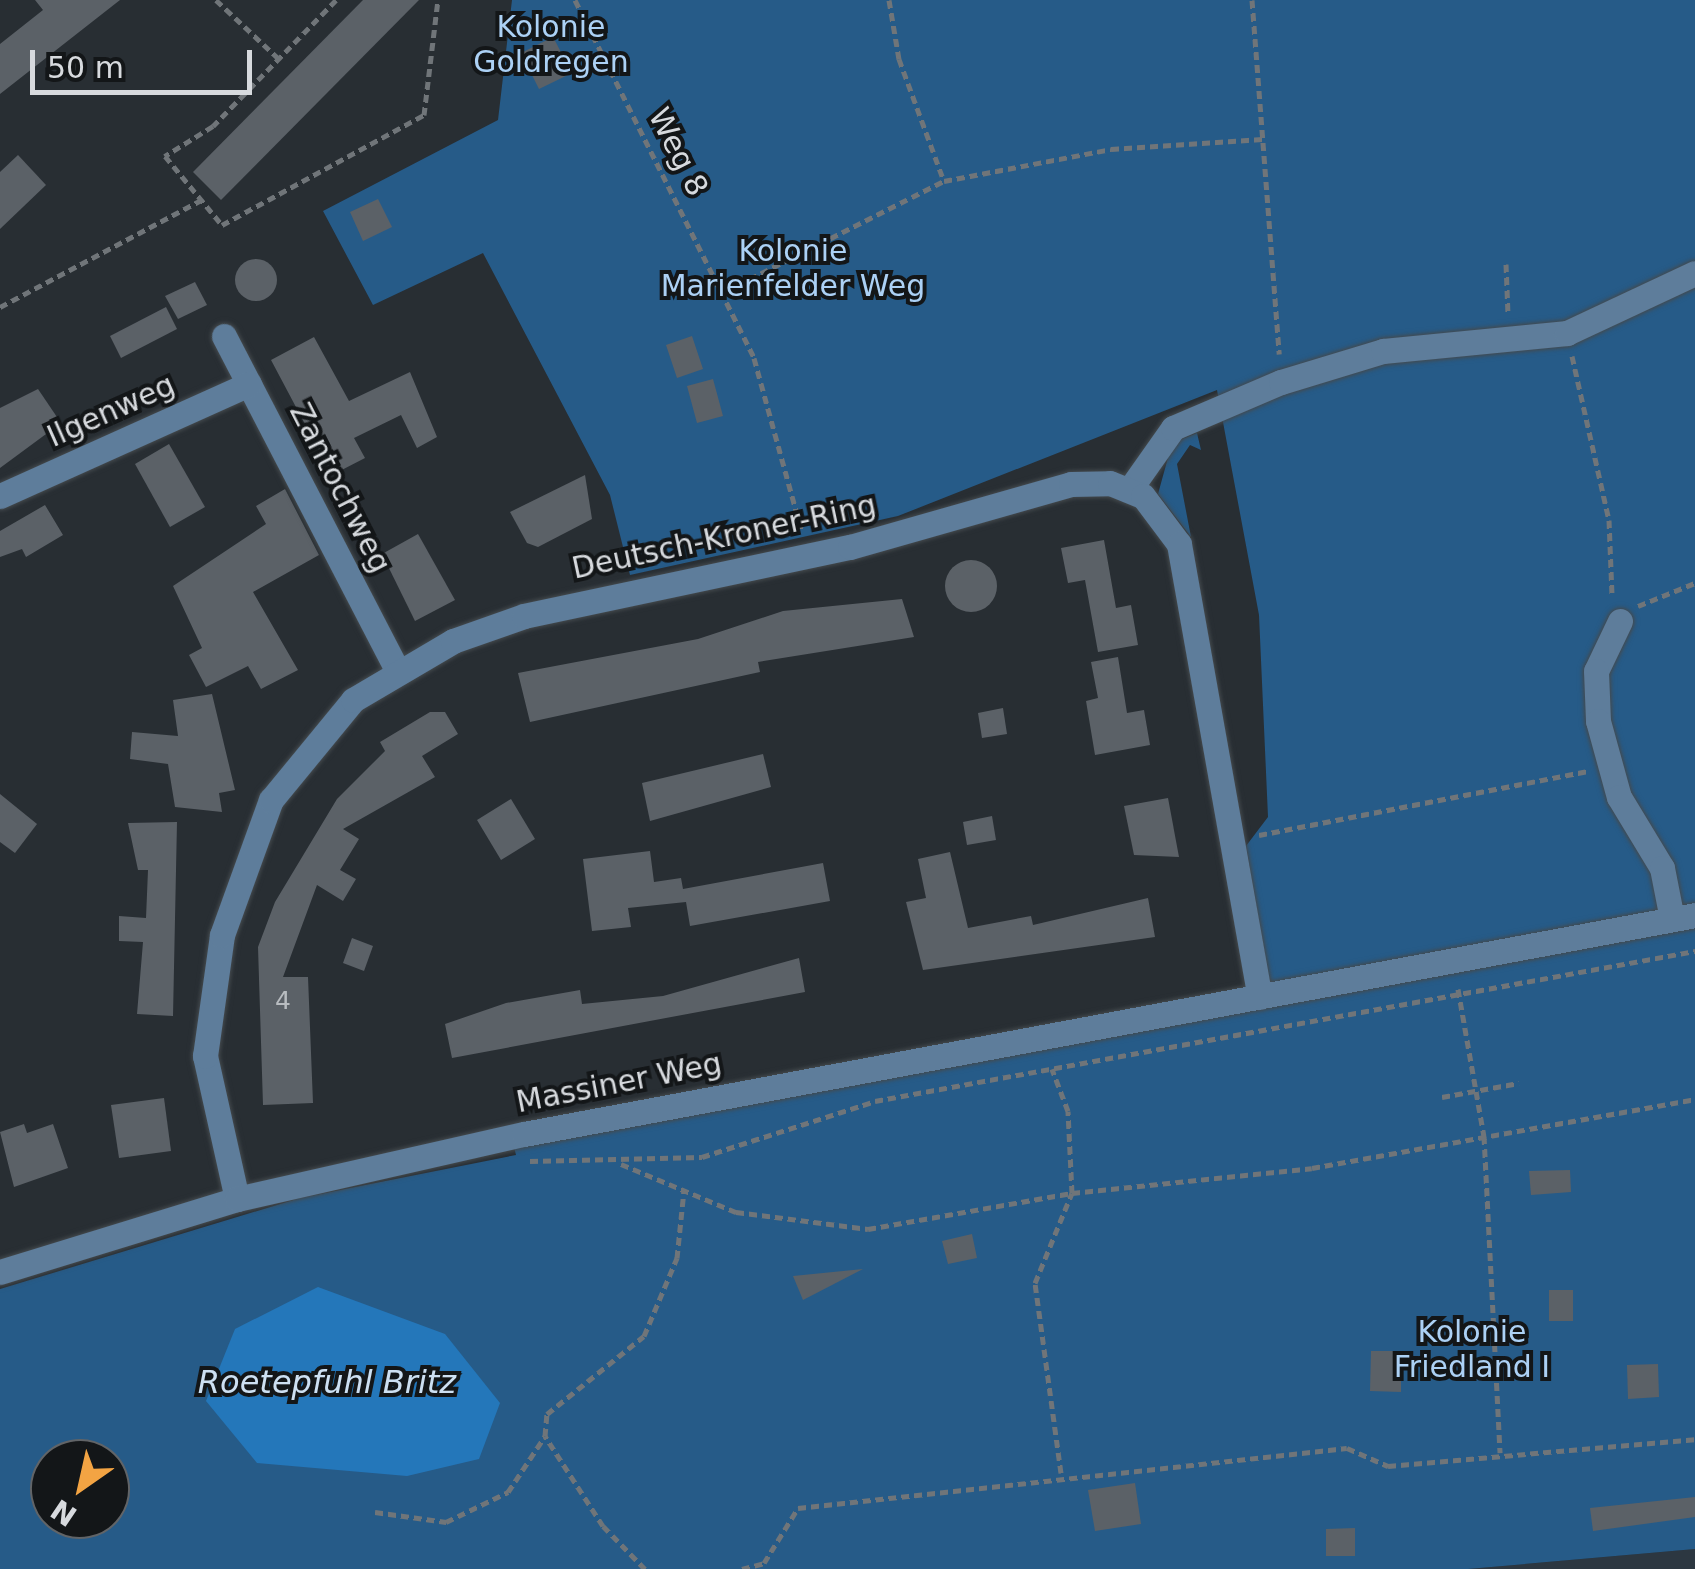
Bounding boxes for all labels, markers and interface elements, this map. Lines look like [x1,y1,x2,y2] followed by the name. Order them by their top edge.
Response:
[473,9,629,80] park label: Kolonie Goldregen
[35,30,258,92] scale bar
[47,50,124,85] text: 50 m
[641,102,715,202] street label: Weg 8
[661,233,925,304] park label: Kolonie Marienfelder Weg
[42,367,180,455] street label: Ilgenweg
[282,397,398,579] street label: Zantochweg
[569,487,879,587] street label: Deutsch-Kroner-Ring
[275,986,291,1016] house number: 4
[513,1045,725,1121] street label: Massiner Weg
[1394,1314,1550,1384] park label: Kolonie Friedland I
[198,1363,456,1401] water label: Roetepfuhl Britz
[30,1439,130,1539] north arrow
[45,1492,83,1533] text: N

